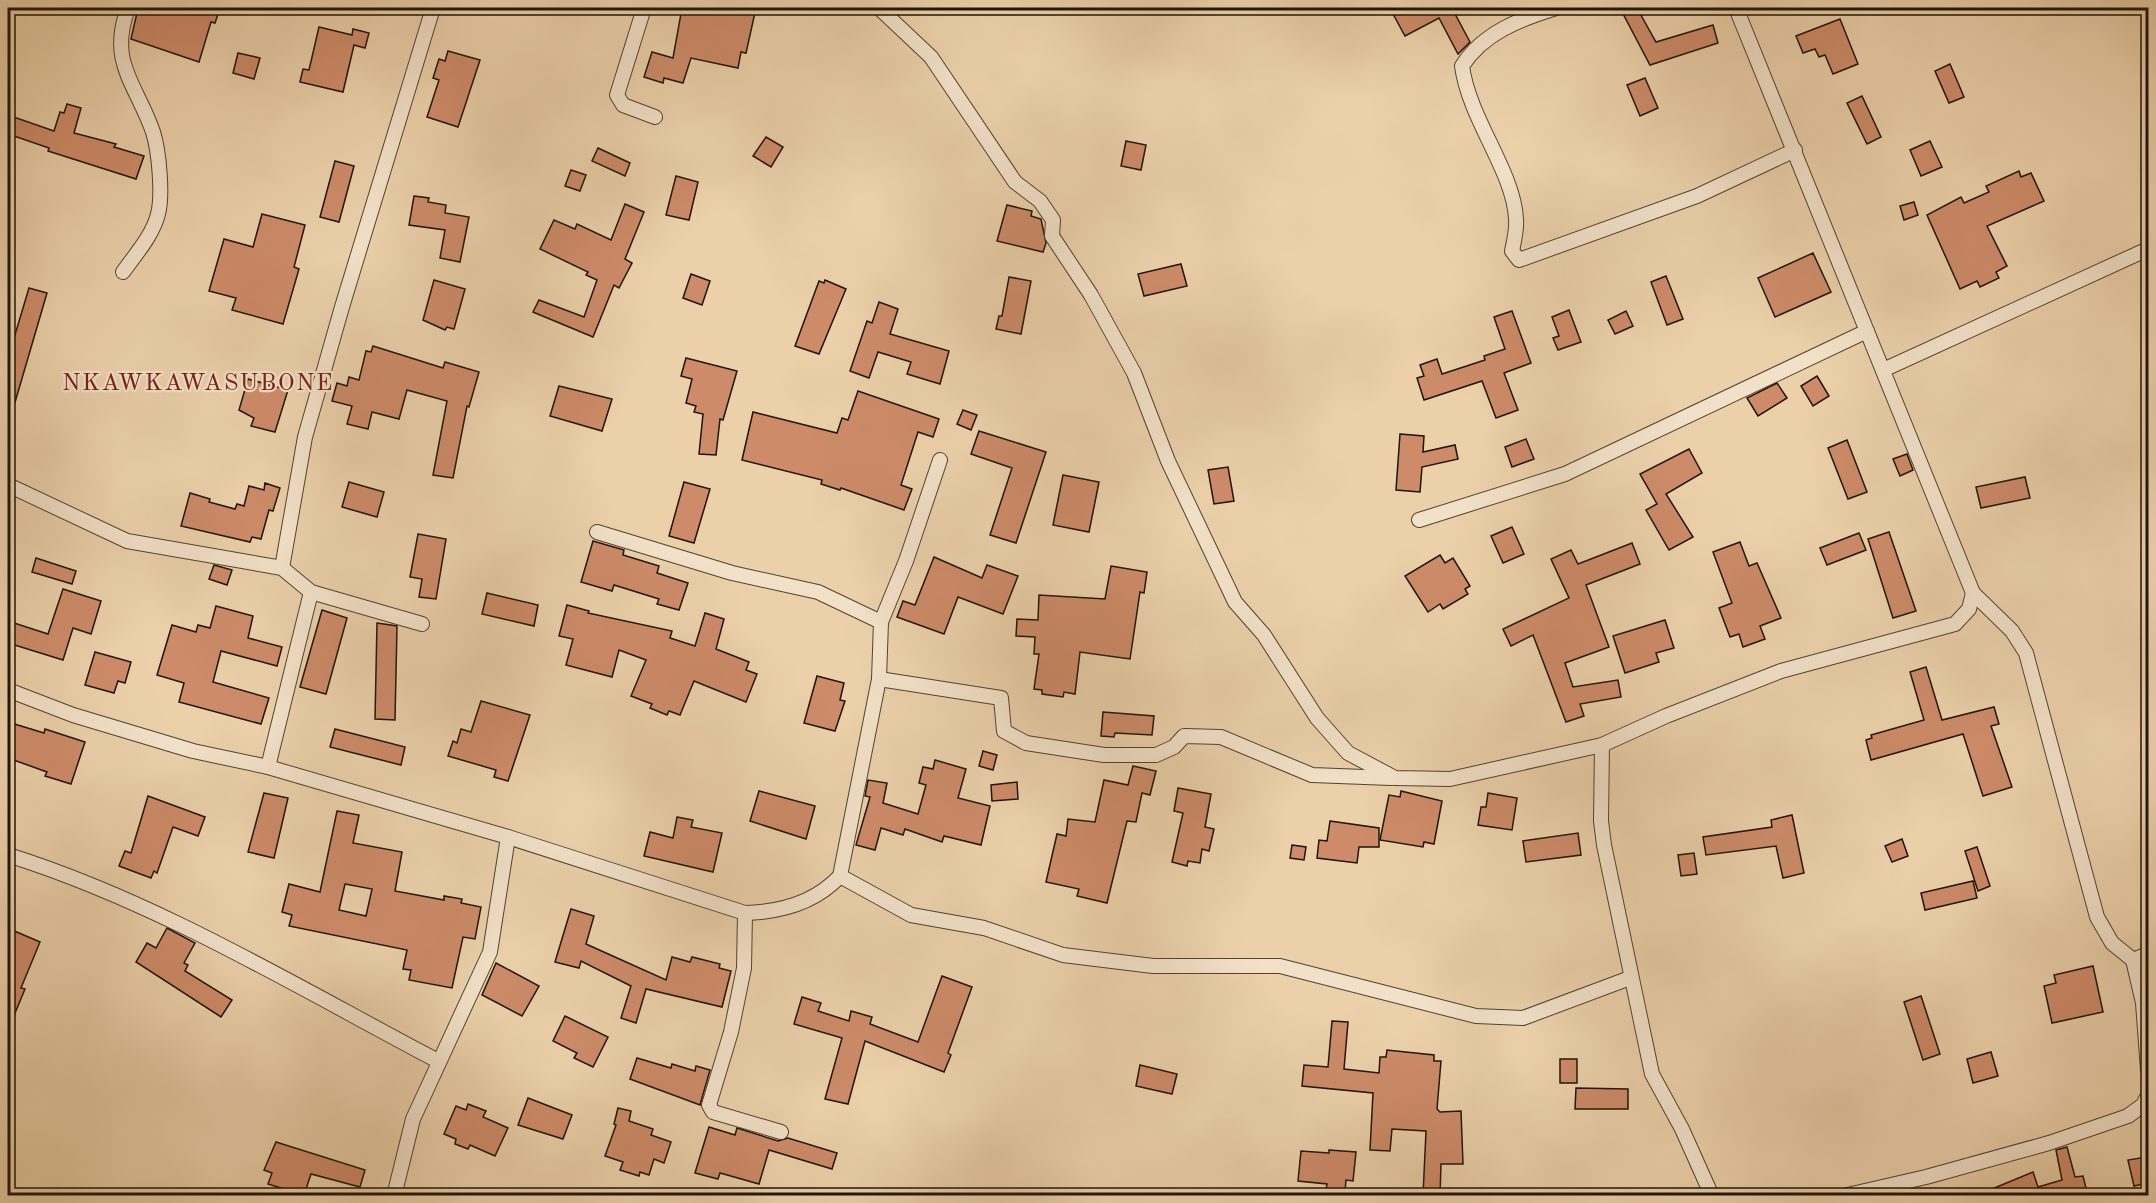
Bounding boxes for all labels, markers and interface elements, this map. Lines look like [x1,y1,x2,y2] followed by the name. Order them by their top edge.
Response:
[62,372,334,396] district label: NKAWKAWASUBONE

